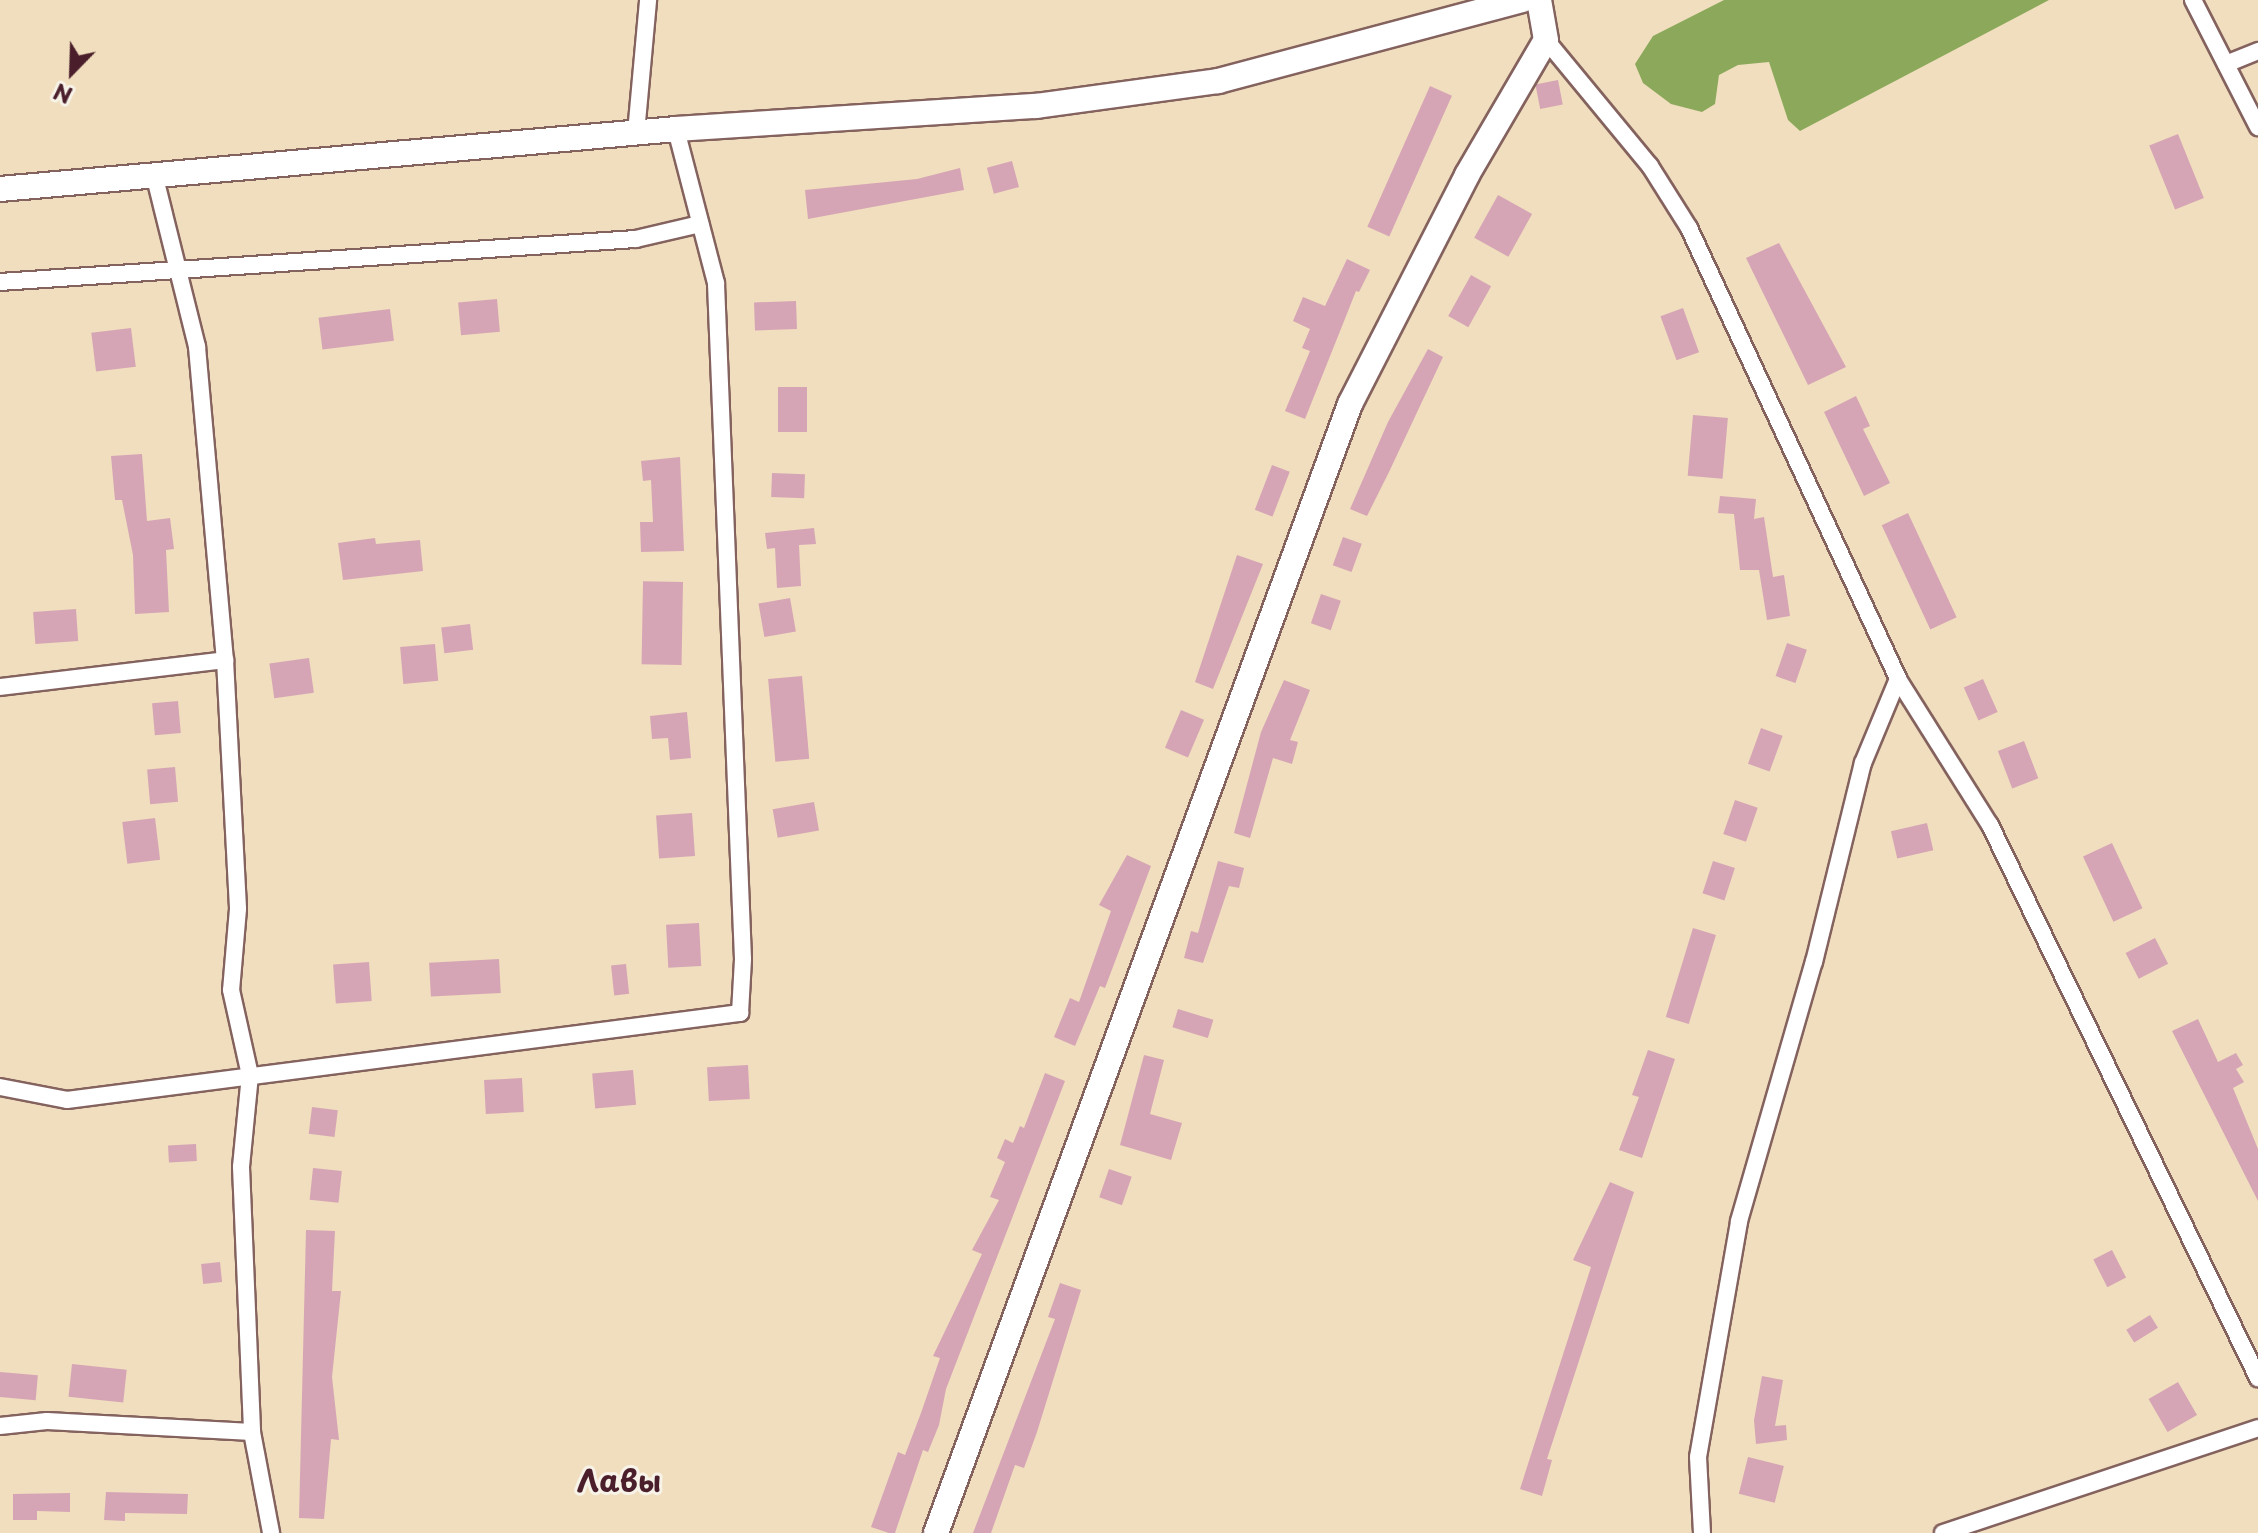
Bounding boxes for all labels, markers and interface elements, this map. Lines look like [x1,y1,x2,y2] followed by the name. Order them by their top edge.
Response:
[32,32,112,112] north arrow
[48,76,77,113] text: N
[577,1462,661,1498] district label: Лавы

